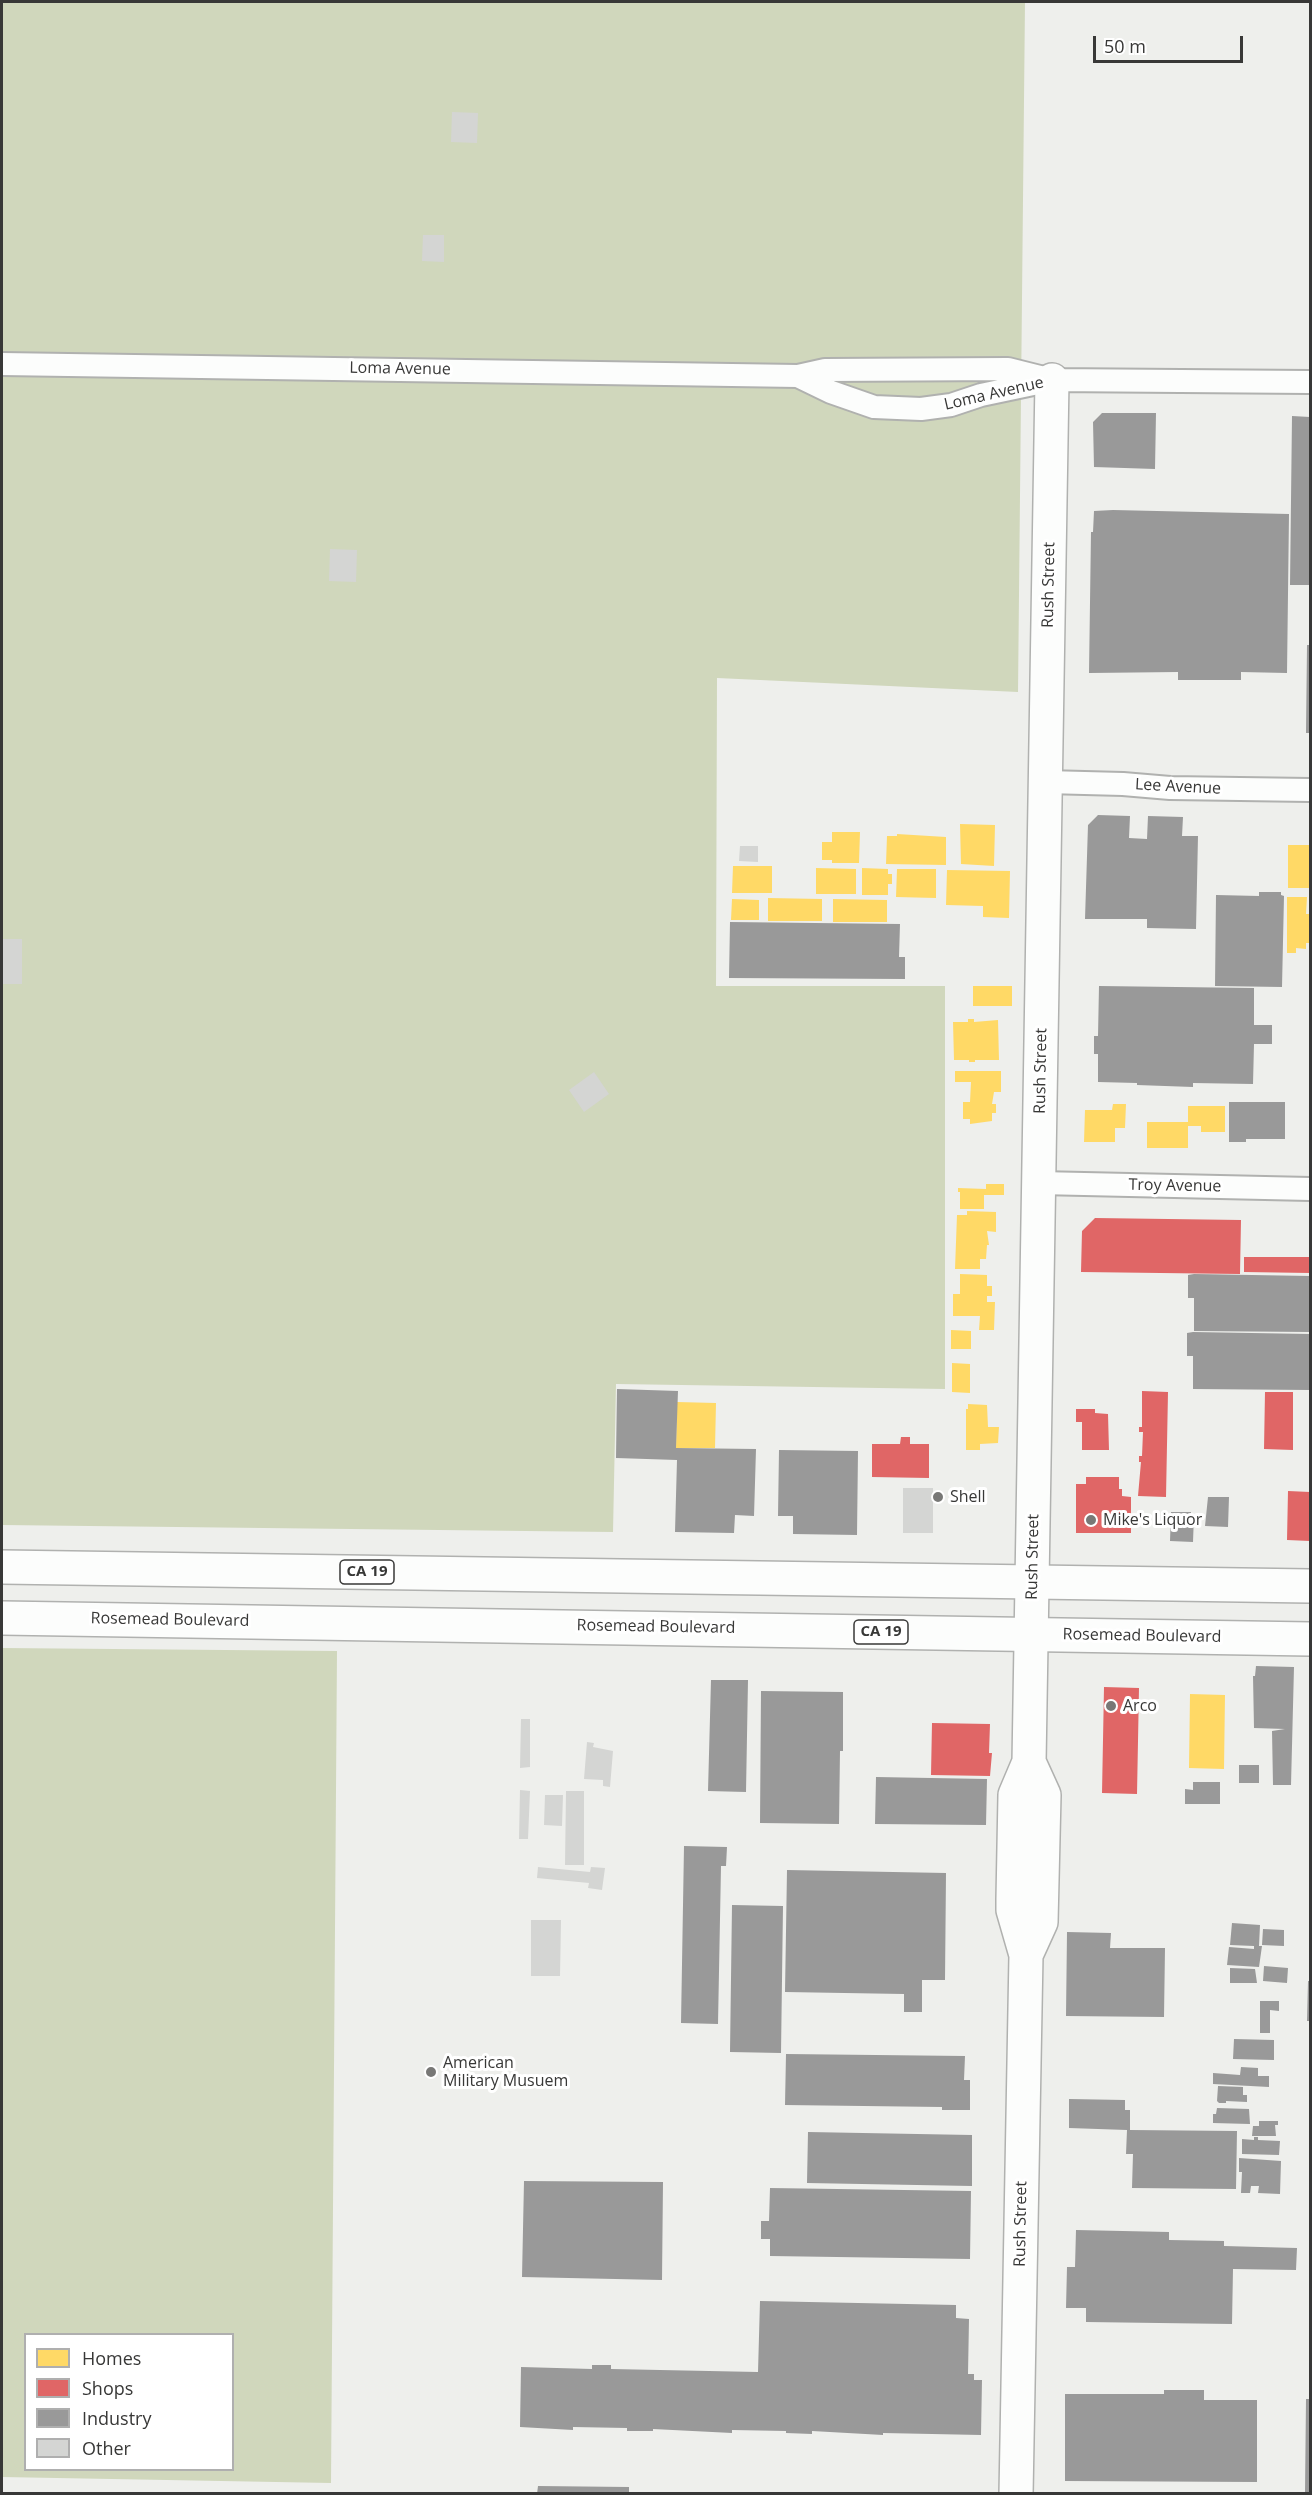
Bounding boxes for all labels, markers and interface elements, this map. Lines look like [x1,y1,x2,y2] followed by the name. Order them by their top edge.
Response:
[1096,24,1246,62] scale bar
[1104,34,1146,58] text: 50 m
[349,359,451,379] street label: Loma Avenue
[942,373,1046,415] street label: Loma Avenue
[1039,542,1059,628] street label: Rush Street
[1134,775,1222,799] street label: Lee Avenue
[1031,1028,1051,1114] street label: Rush Street
[1128,1176,1222,1196] street label: Troy Avenue
[950,1487,986,1507] place label: Shell
[931,1490,945,1504] marker: Shell
[1103,1510,1202,1530] place label: Mike's Liquor
[1084,1513,1098,1527] marker: Mike's Liquor
[1023,1514,1043,1600] street label: Rush Street
[340,1560,394,1584] road number: CA 19
[90,1609,250,1631] street label: Rosemead Boulevard
[576,1616,736,1638] street label: Rosemead Boulevard
[854,1620,908,1644] road number: CA 19
[1062,1625,1222,1647] street label: Rosemead Boulevard
[1123,1696,1157,1716] place label: Arco
[1104,1699,1118,1713] marker: Arco
[443,2053,568,2091] place label: American Military Musuem
[424,2065,438,2079] marker: American Military Musuem
[1011,2181,1031,2267] street label: Rush Street
[24,2333,234,2471] legend
[82,2346,141,2370] text: Homes
[82,2376,133,2400] text: Shops
[82,2406,152,2430] text: Industry
[82,2436,131,2460] text: Other

